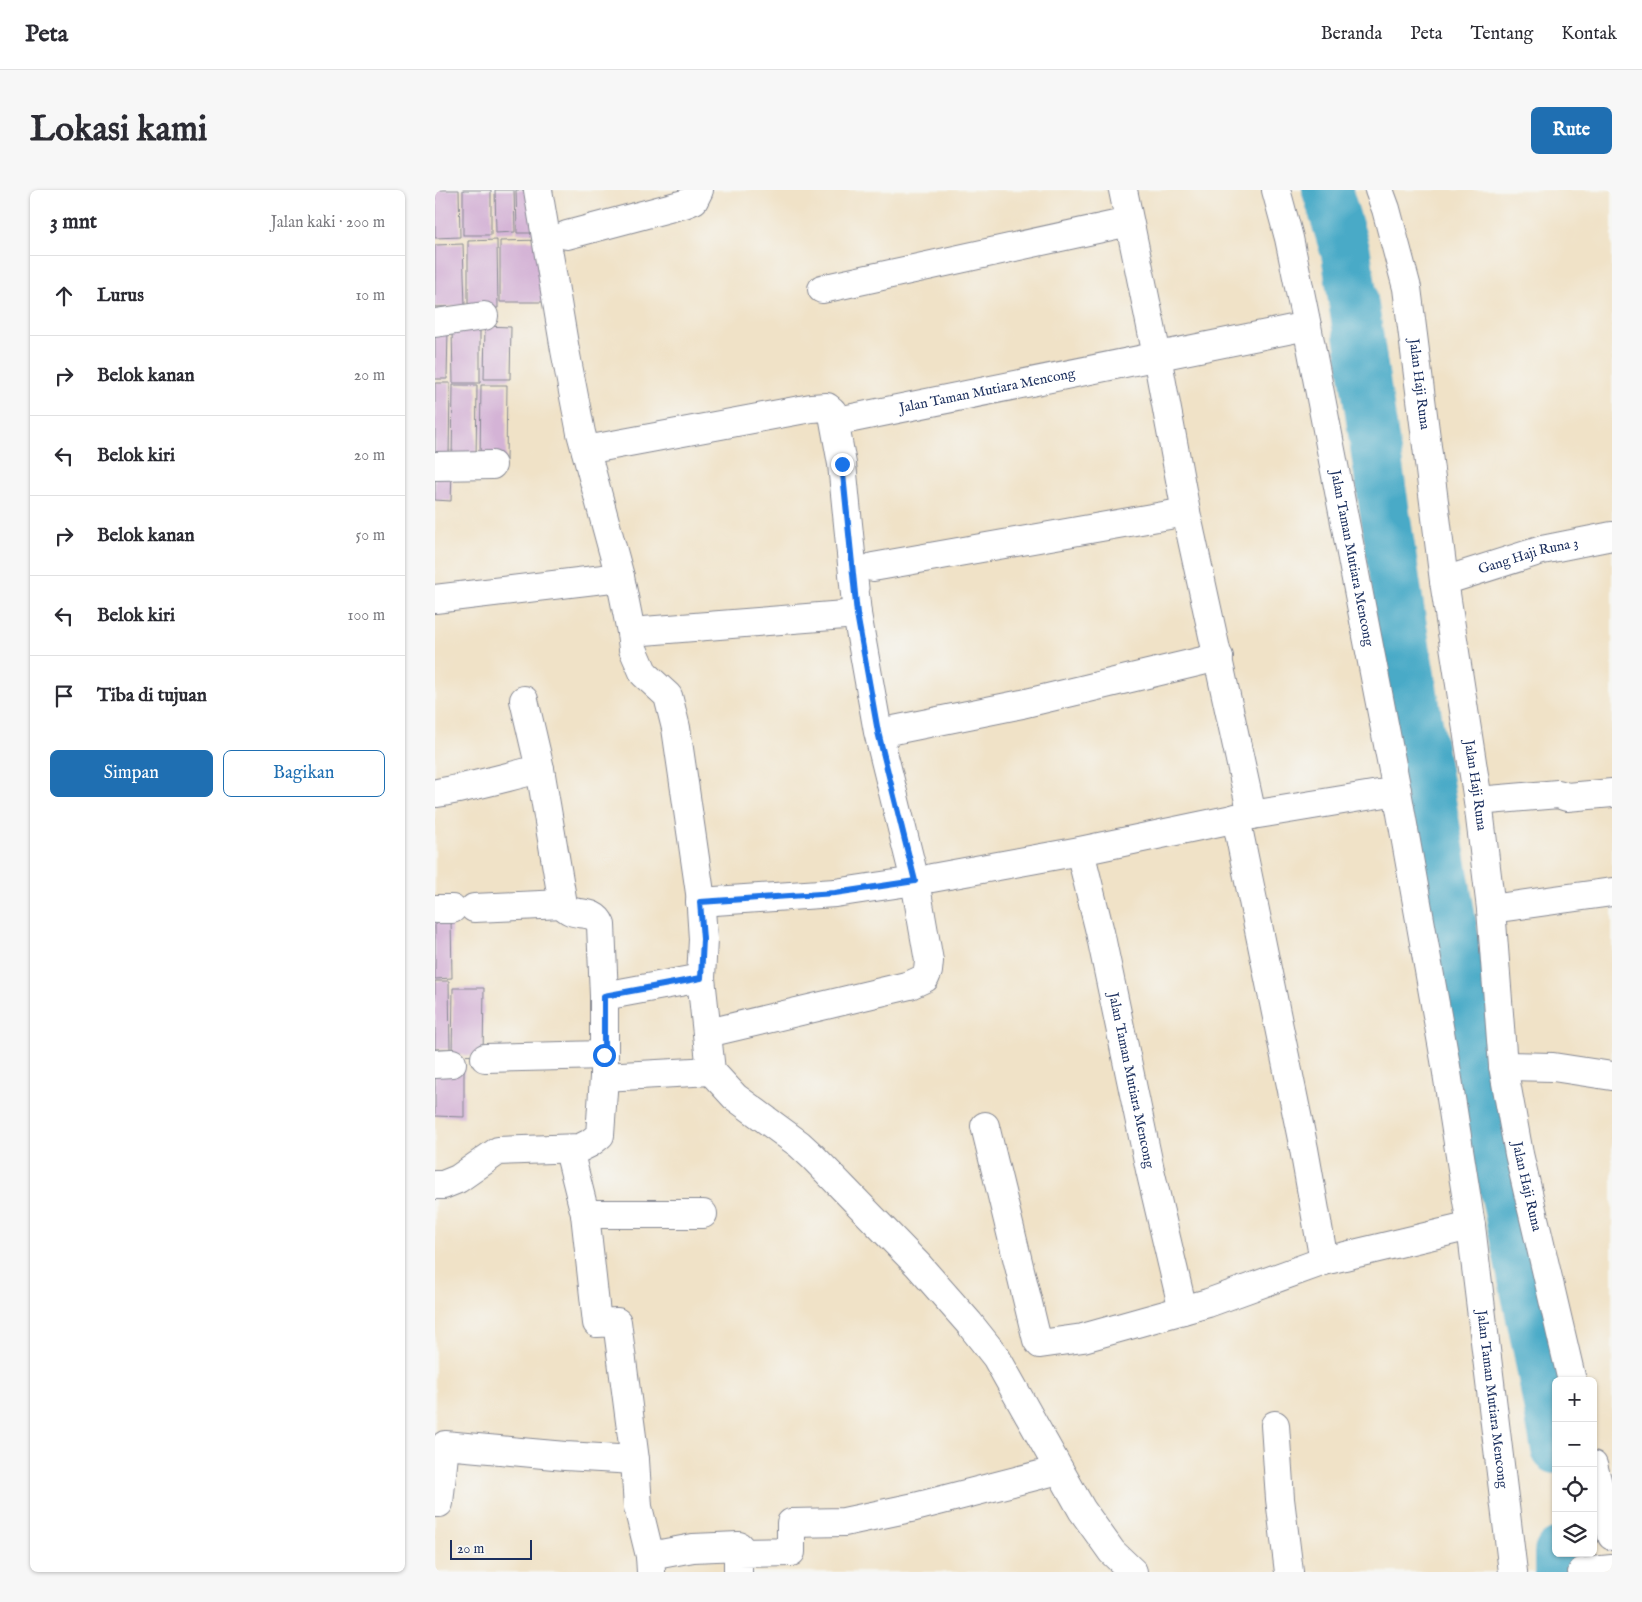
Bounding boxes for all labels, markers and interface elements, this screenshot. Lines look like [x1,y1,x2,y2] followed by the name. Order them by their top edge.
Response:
[25,19,68,50] text: Peta
[1321,23,1382,46] text: Beranda
[1410,23,1443,46] text: Peta
[1471,23,1533,46] text: Tentang
[1561,23,1617,46] text: Kontak
[1531,107,1612,154] button: Rute
[30,108,207,153] text: Lokasi kami
[50,209,97,236] text: 3 mnt
[271,213,385,233] text: Jalan kaki · 200 m
[50,282,78,310] icon: ahead
[97,284,144,308] text: Lurus
[355,286,385,306] text: 10 m
[1404,336,1434,432] street label: Jalan Haji Runa
[50,362,78,390] icon: right
[97,364,195,388] text: Belok kanan
[896,364,1077,418] street label: Jalan Taman Mutiara Mencong
[354,366,385,386] text: 20 m
[50,442,78,470] icon: left
[97,444,175,468] text: Belok kiri
[354,446,385,466] text: 20 m
[831,453,854,476] route end
[1326,466,1378,648] street label: Jalan Taman Mutiara Mencong
[50,522,78,550] icon: right
[97,524,195,548] text: Belok kanan
[356,526,385,546] text: 50 m
[1476,534,1580,579] street label: Gang Haji Runa 3
[50,602,78,630] icon: left
[97,604,175,628] text: Belok kiri
[348,606,385,626] text: 100 m
[50,682,78,710] icon: arrive
[97,684,207,708] text: Tiba di tujuan
[1459,737,1491,833] street label: Jalan Haji Runa
[50,750,213,797] button: Simpan
[223,750,385,797] button: Bagikan
[1104,989,1158,1170] street label: Jalan Taman Mutiara Mencong
[593,1044,616,1067] route start
[1508,1138,1546,1234] street label: Jalan Haji Runa
[1472,1307,1512,1490] street label: Jalan Taman Mutiara Mencong
[1552,1377,1597,1557] map controls
[1552,1377,1597,1422] button: +
[1552,1422,1597,1467] button: −
[1552,1467,1597,1512] button: locate
[1552,1512,1597,1557] button: layers
[450,1537,533,1560] scale bar
[457,1540,484,1558] text: 20 m

